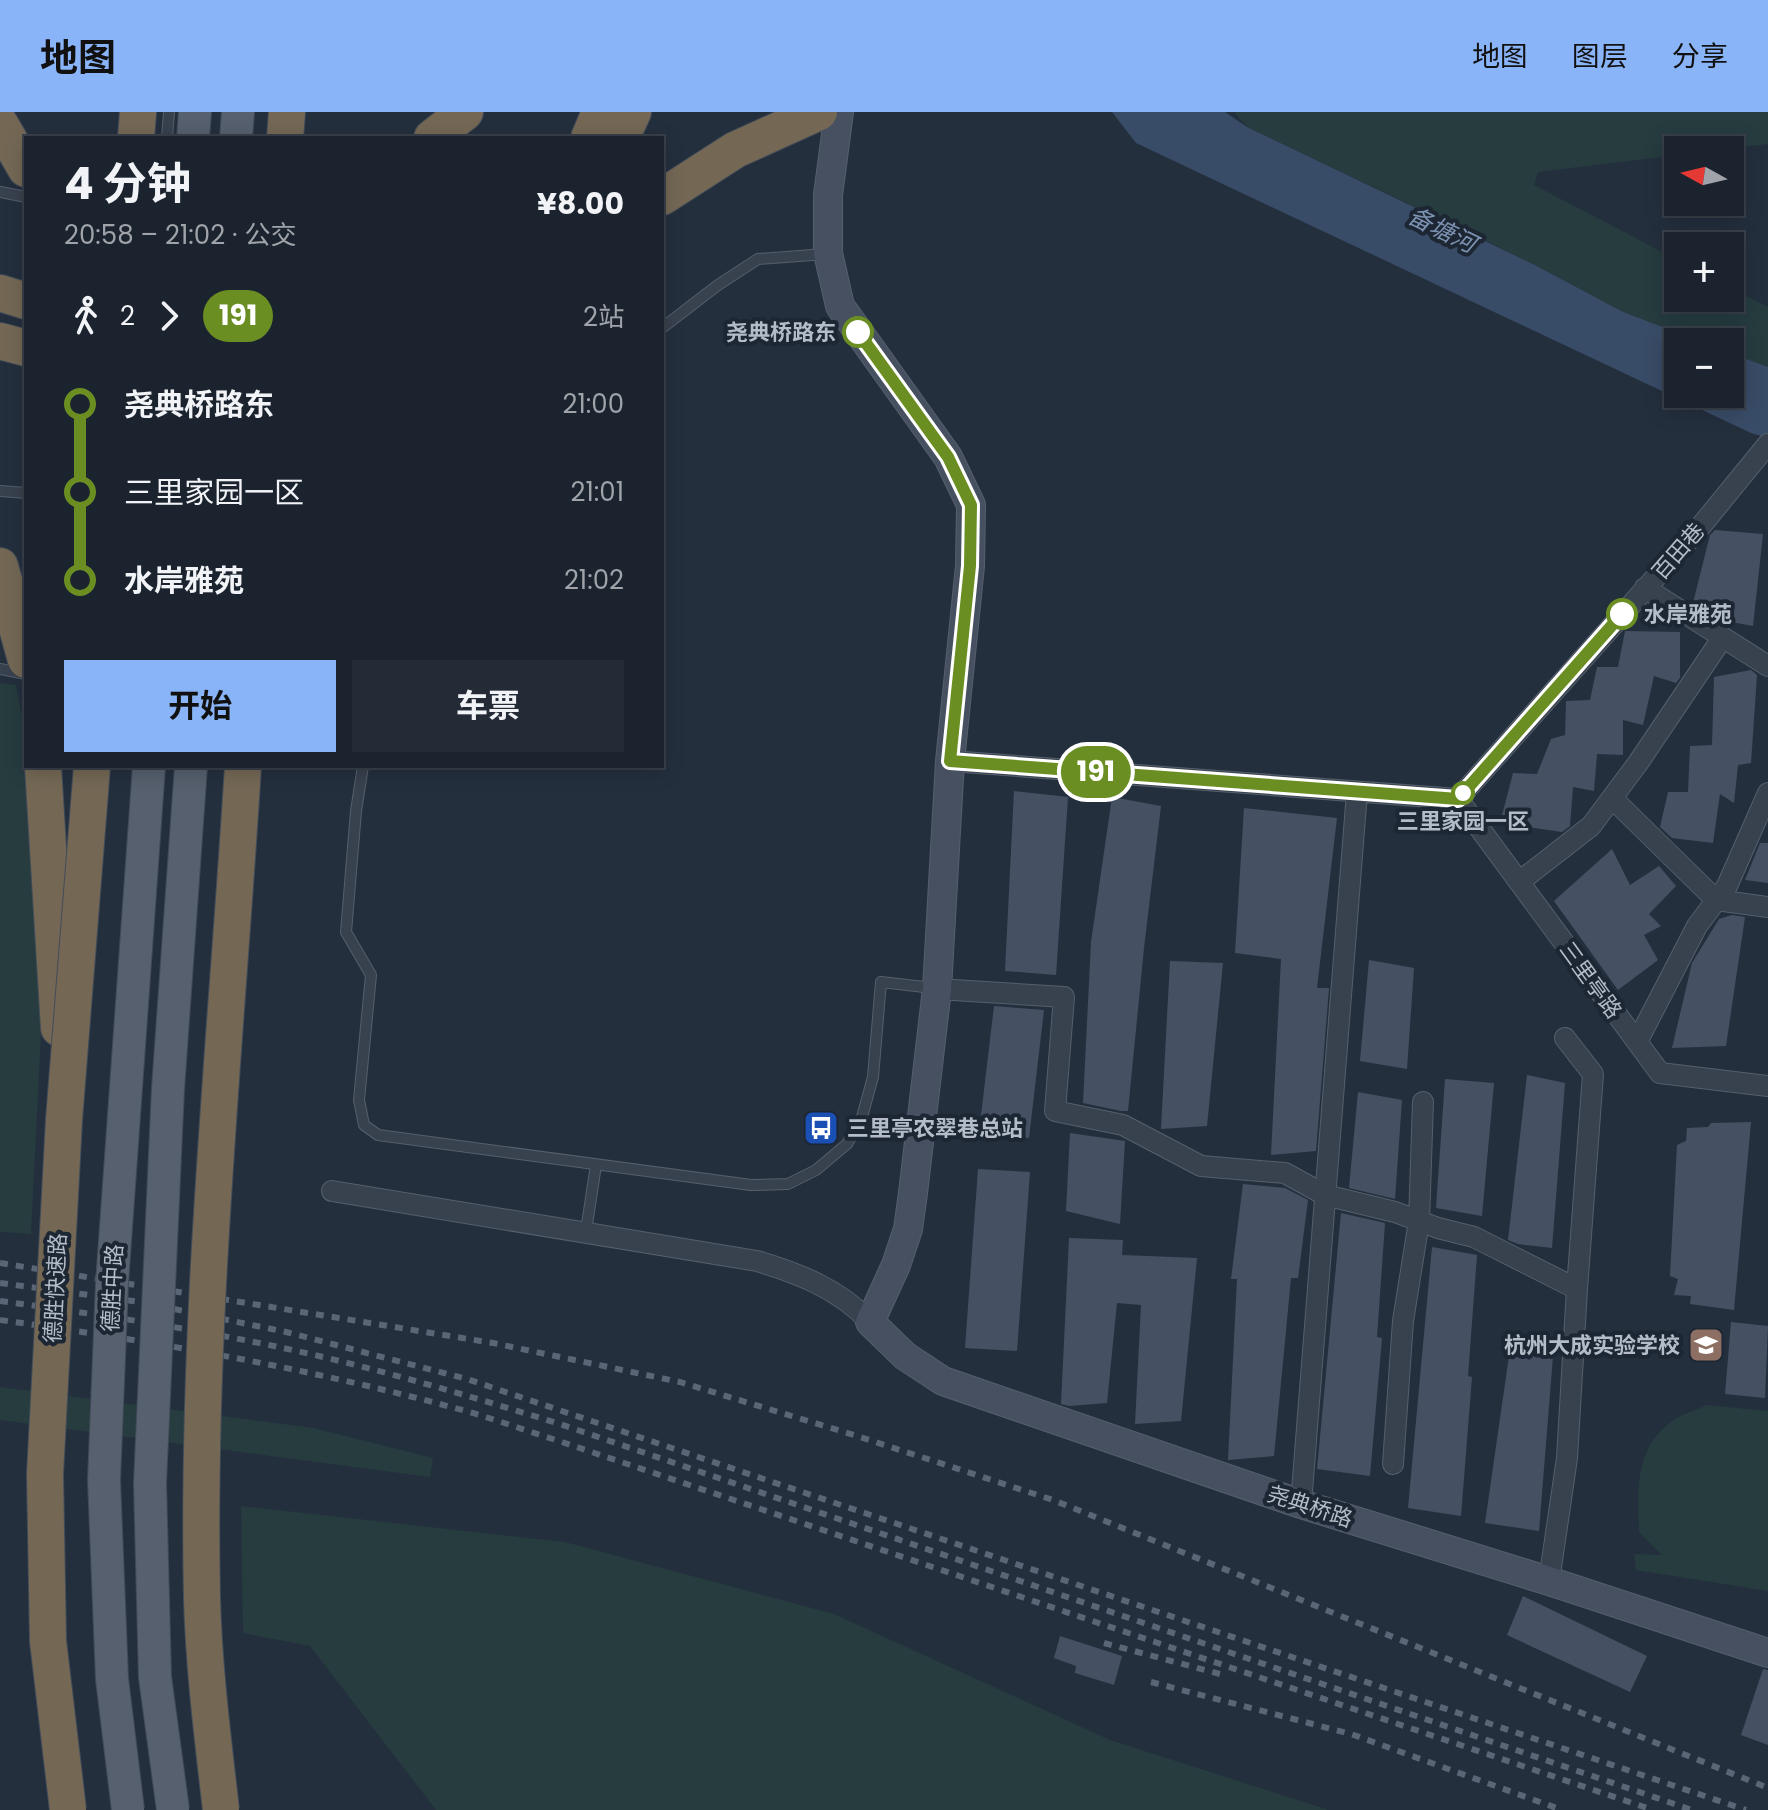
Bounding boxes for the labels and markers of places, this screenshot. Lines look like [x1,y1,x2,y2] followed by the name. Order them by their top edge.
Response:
[726,317,836,348] place label: 尧典桥路东
[843,317,873,347] marker: 尧典桥路东
[1607,599,1637,629] marker: 水岸雅苑
[1644,599,1732,630] place label: 水岸雅苑
[1452,782,1474,804] marker: 三里家园一区
[1397,806,1529,837] place label: 三里家园一区
[802,1109,840,1147] bus stop icon: 三里亭农翠巷总站
[847,1113,1023,1144] place label: 三里亭农翠巷总站
[1687,1326,1725,1364] school or university icon: 杭州大成实验学校
[1504,1330,1680,1361] place label: 杭州大成实验学校

